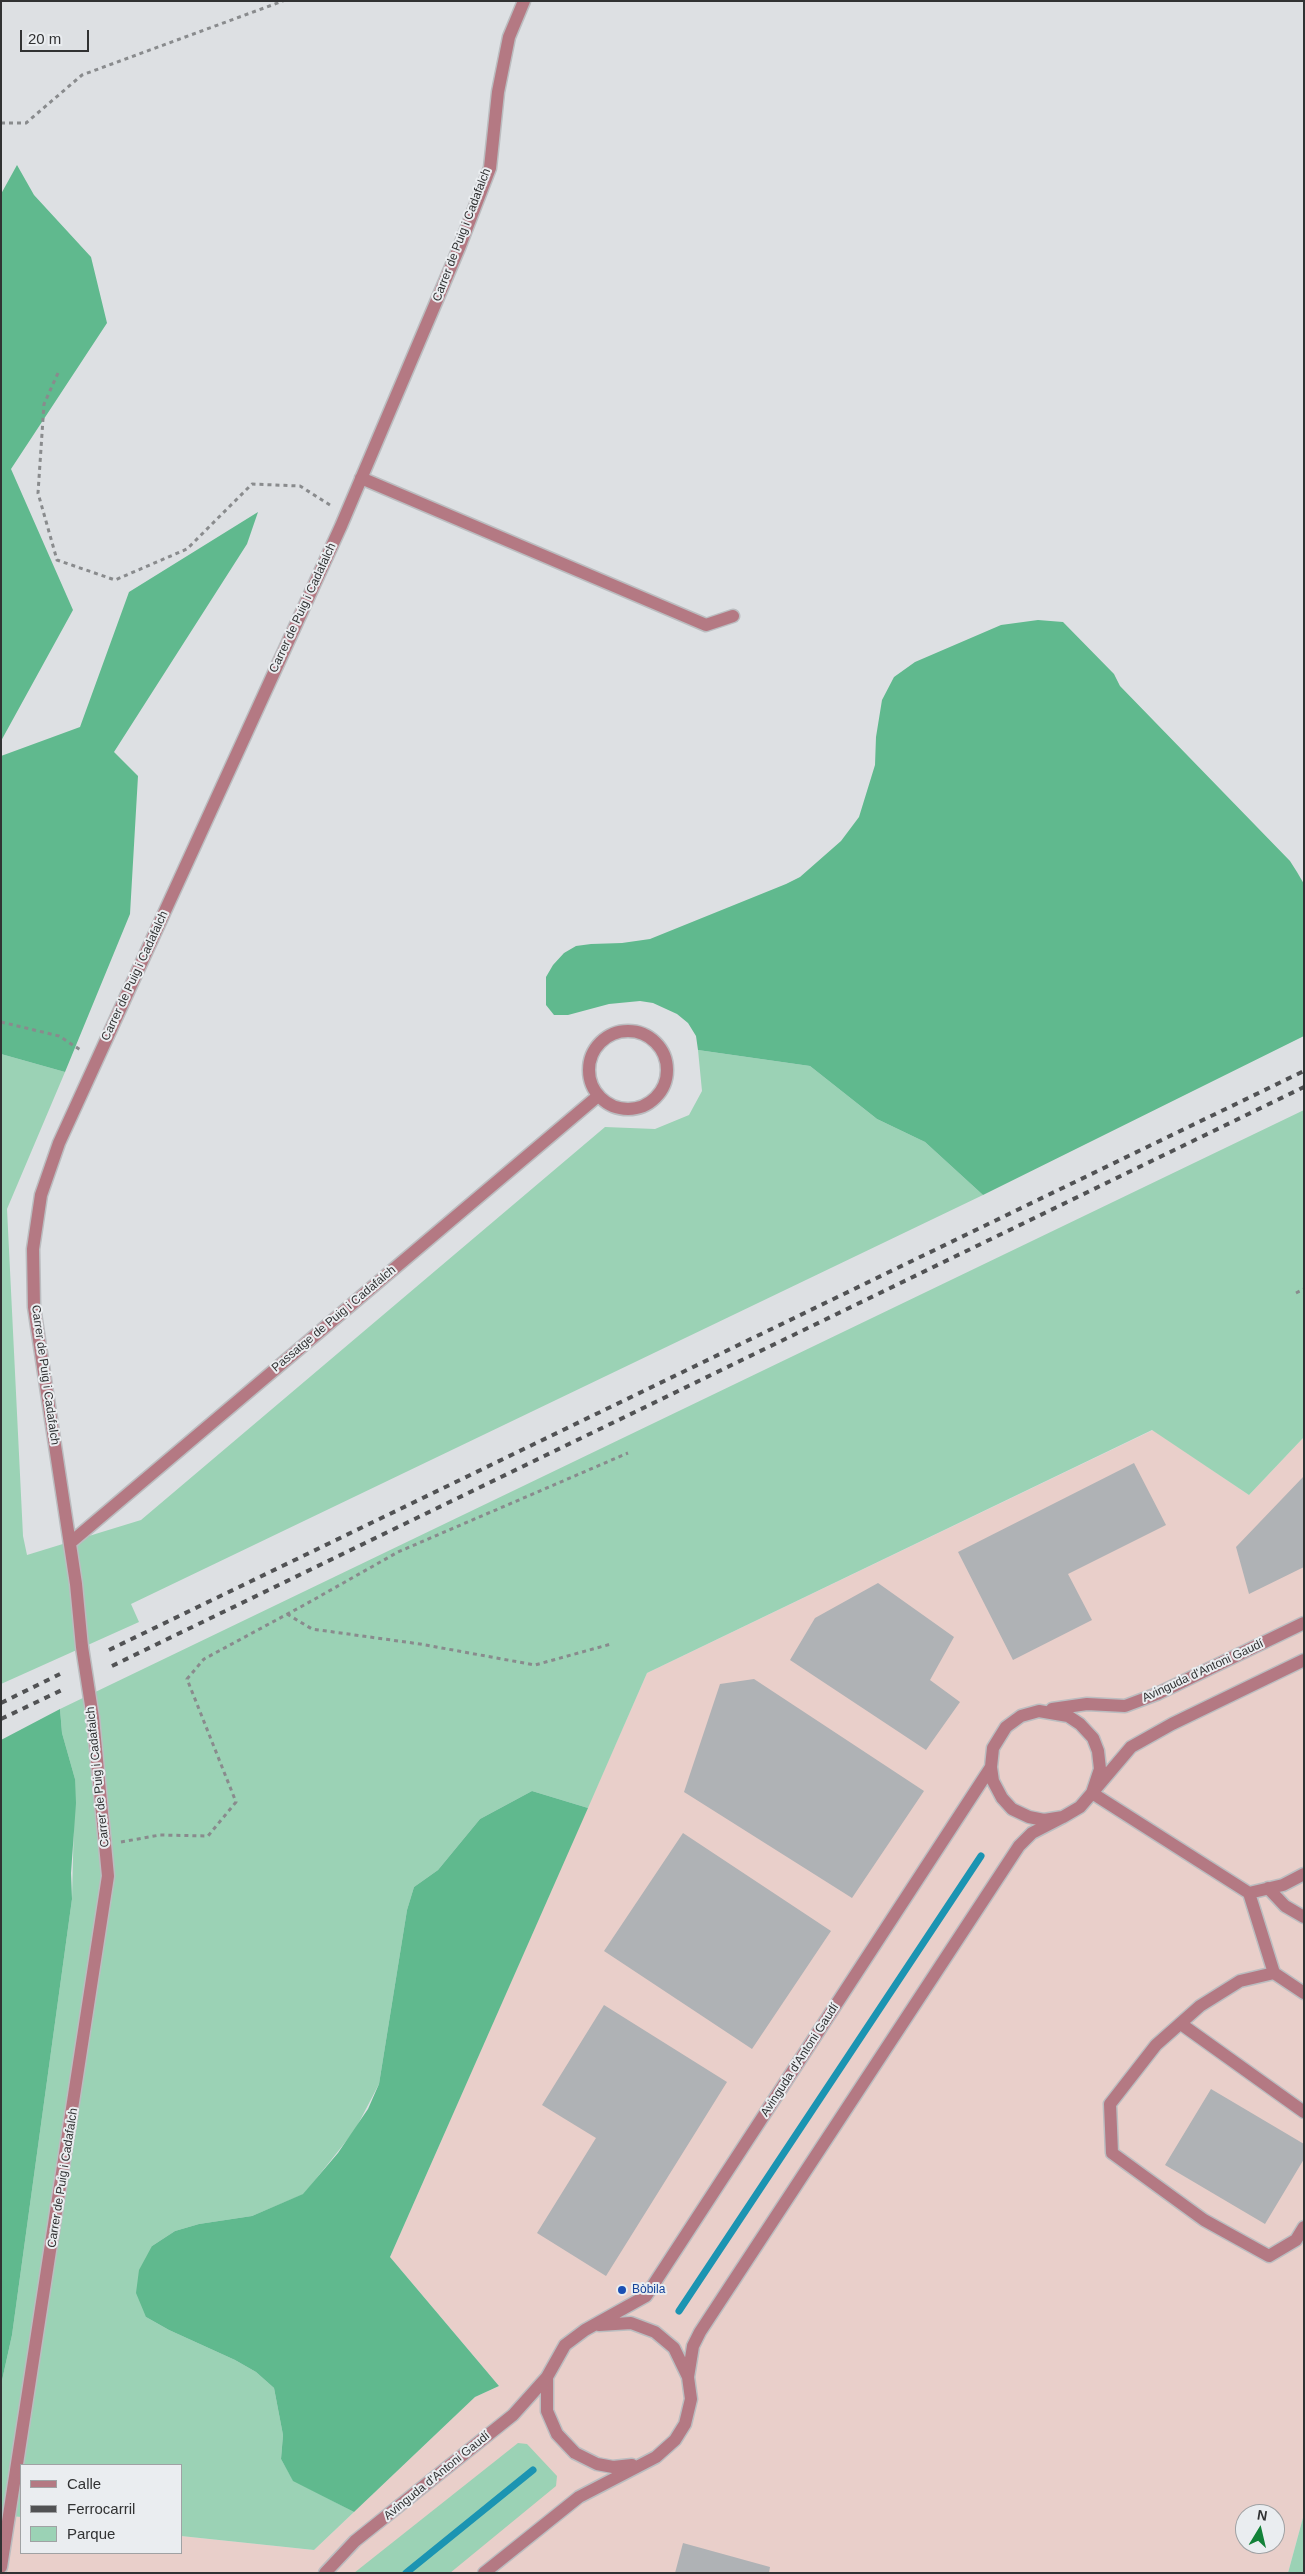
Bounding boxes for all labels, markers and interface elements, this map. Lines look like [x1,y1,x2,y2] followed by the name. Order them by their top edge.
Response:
[22,20,91,52] scale bar
[28,30,61,47] text: 20 m
[430,166,494,304] street label: Carrer de Puig i Cadafalch
[267,541,339,675] street label: Carrer de Puig i Cadafalch
[99,909,171,1043] street label: Carrer de Puig i Cadafalch
[269,1263,399,1375] street label: Passatge de Puig i Cadafalch
[28,1304,62,1446] street label: Carrer de Puig i Cadafalch
[1140,1637,1266,1705] street label: Avinguda d'Antoni Gaudí
[83,1706,113,1848] street label: Carrer de Puig i Cadafalch
[758,2001,842,2119] street label: Avinguda d'Antoni Gaudí
[45,2107,81,2249] street label: Carrer de Puig i Cadafalch
[632,2283,665,2297] place label: Bòbila
[616,2284,628,2296] marker: Bòbila
[381,2429,493,2523] street label: Avinguda d'Antoni Gaudí
[20,2464,182,2554] legend
[67,2475,101,2492] text: Calle
[67,2500,135,2517] text: Ferrocarril
[1235,2504,1285,2554] north arrow
[1256,2506,1268,2524] text: N
[67,2525,115,2542] text: Parque

